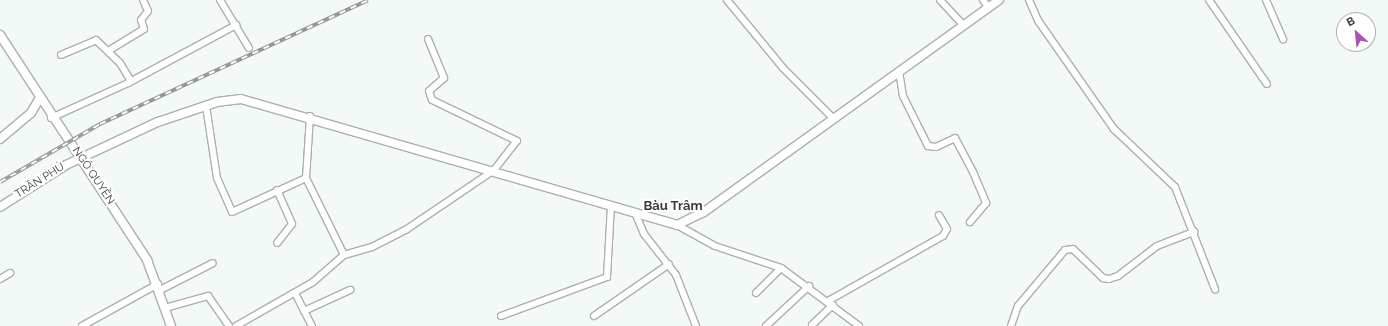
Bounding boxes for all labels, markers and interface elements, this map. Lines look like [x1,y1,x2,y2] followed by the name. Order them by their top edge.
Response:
[1336,12,1376,52] north arrow
[1344,14,1357,29] text: B
[69,145,117,207] street label: NGÔ QUYỀN
[13,161,67,201] street label: TRẦN PHÚ
[643,198,703,214] district label: Bàu Trâm

